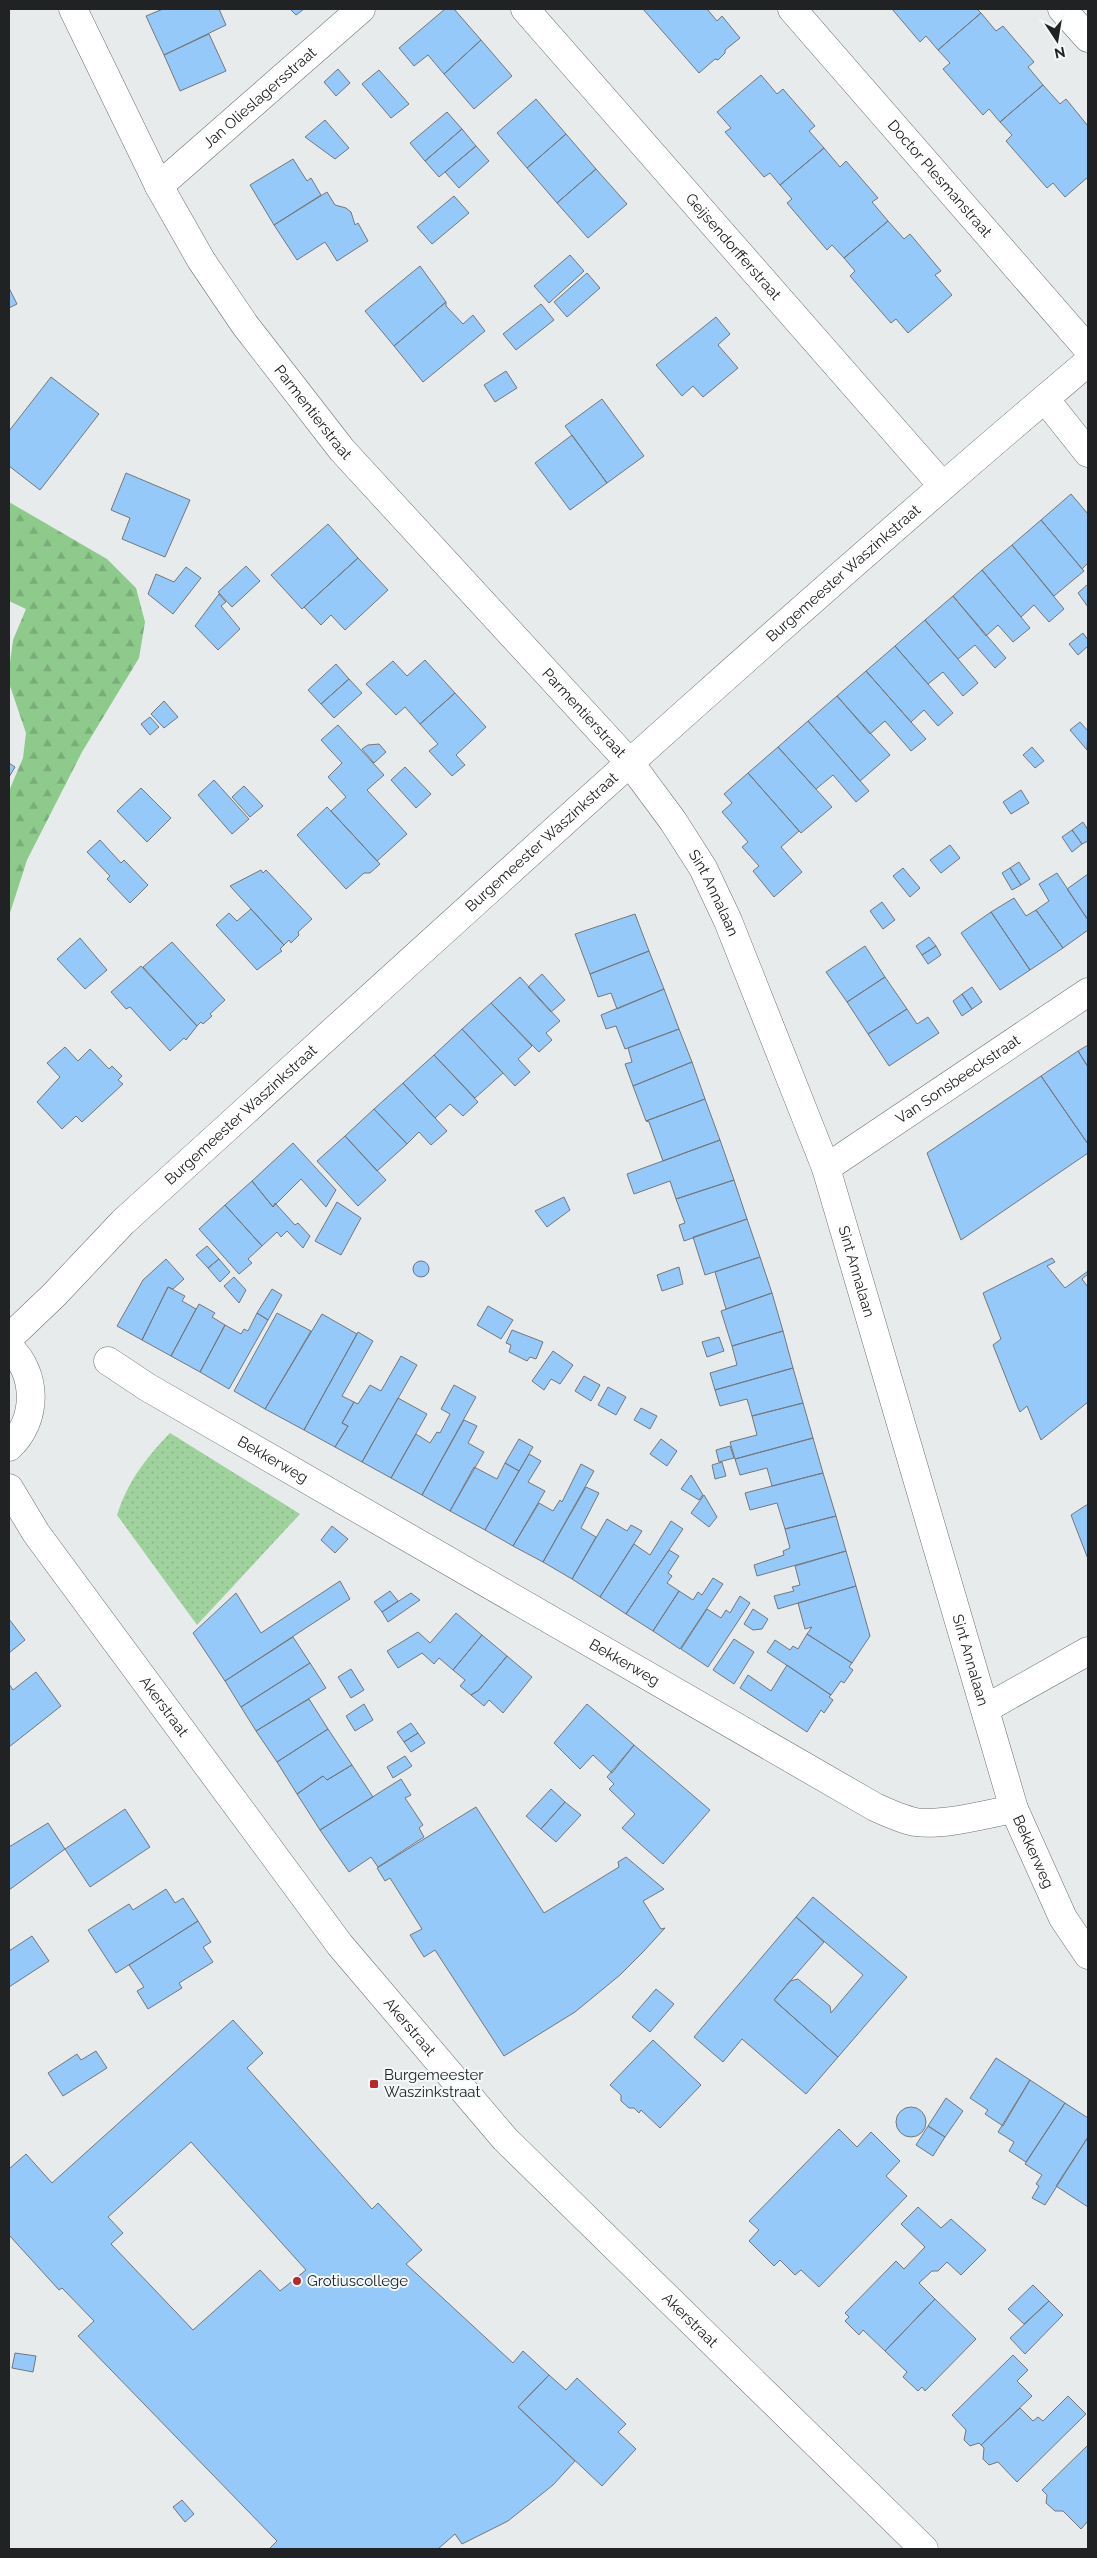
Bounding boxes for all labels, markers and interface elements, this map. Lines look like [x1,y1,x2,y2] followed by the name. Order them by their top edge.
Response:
[1032,15,1082,65] north arrow
[200,43,320,152] street label: Jan Olieslagersstraat
[1053,44,1067,62] text: N
[884,116,996,241] street label: Doctor Plesmanstraat
[682,190,785,304] street label: Geijsendorfferstraat
[270,361,355,463] street label: Parmentierstraat
[762,501,924,646] street label: Burgemeester Waszinkstraat
[538,665,630,762] street label: Parmentierstraat
[462,769,622,916] street label: Burgemeester Waszinkstraat
[685,846,742,939] street label: Sint Annalaan
[892,1031,1024,1128] street label: Van Sonsbeeckstraat
[161,1041,321,1189] street label: Burgemeester Waszinkstraat
[834,1224,878,1319] street label: Sint Annalaan
[234,1432,311,1487] street label: Bekkerweg
[948,1612,992,1708] street label: Sint Annalaan
[586,1635,663,1690] street label: Bekkerweg
[136,1673,192,1740] street label: Akerstraat
[1009,1812,1057,1891] street label: Bekkerweg
[380,1994,439,2060] street label: Akerstraat
[384,2066,484,2101] place label: Burgemeester Waszinkstraat
[368,2078,380,2090] marker: Burgemeester Waszinkstraat
[307,2272,408,2290] place label: Grotiuscollege
[291,2275,303,2287] marker: Grotiuscollege
[658,2289,722,2351] street label: Akerstraat

